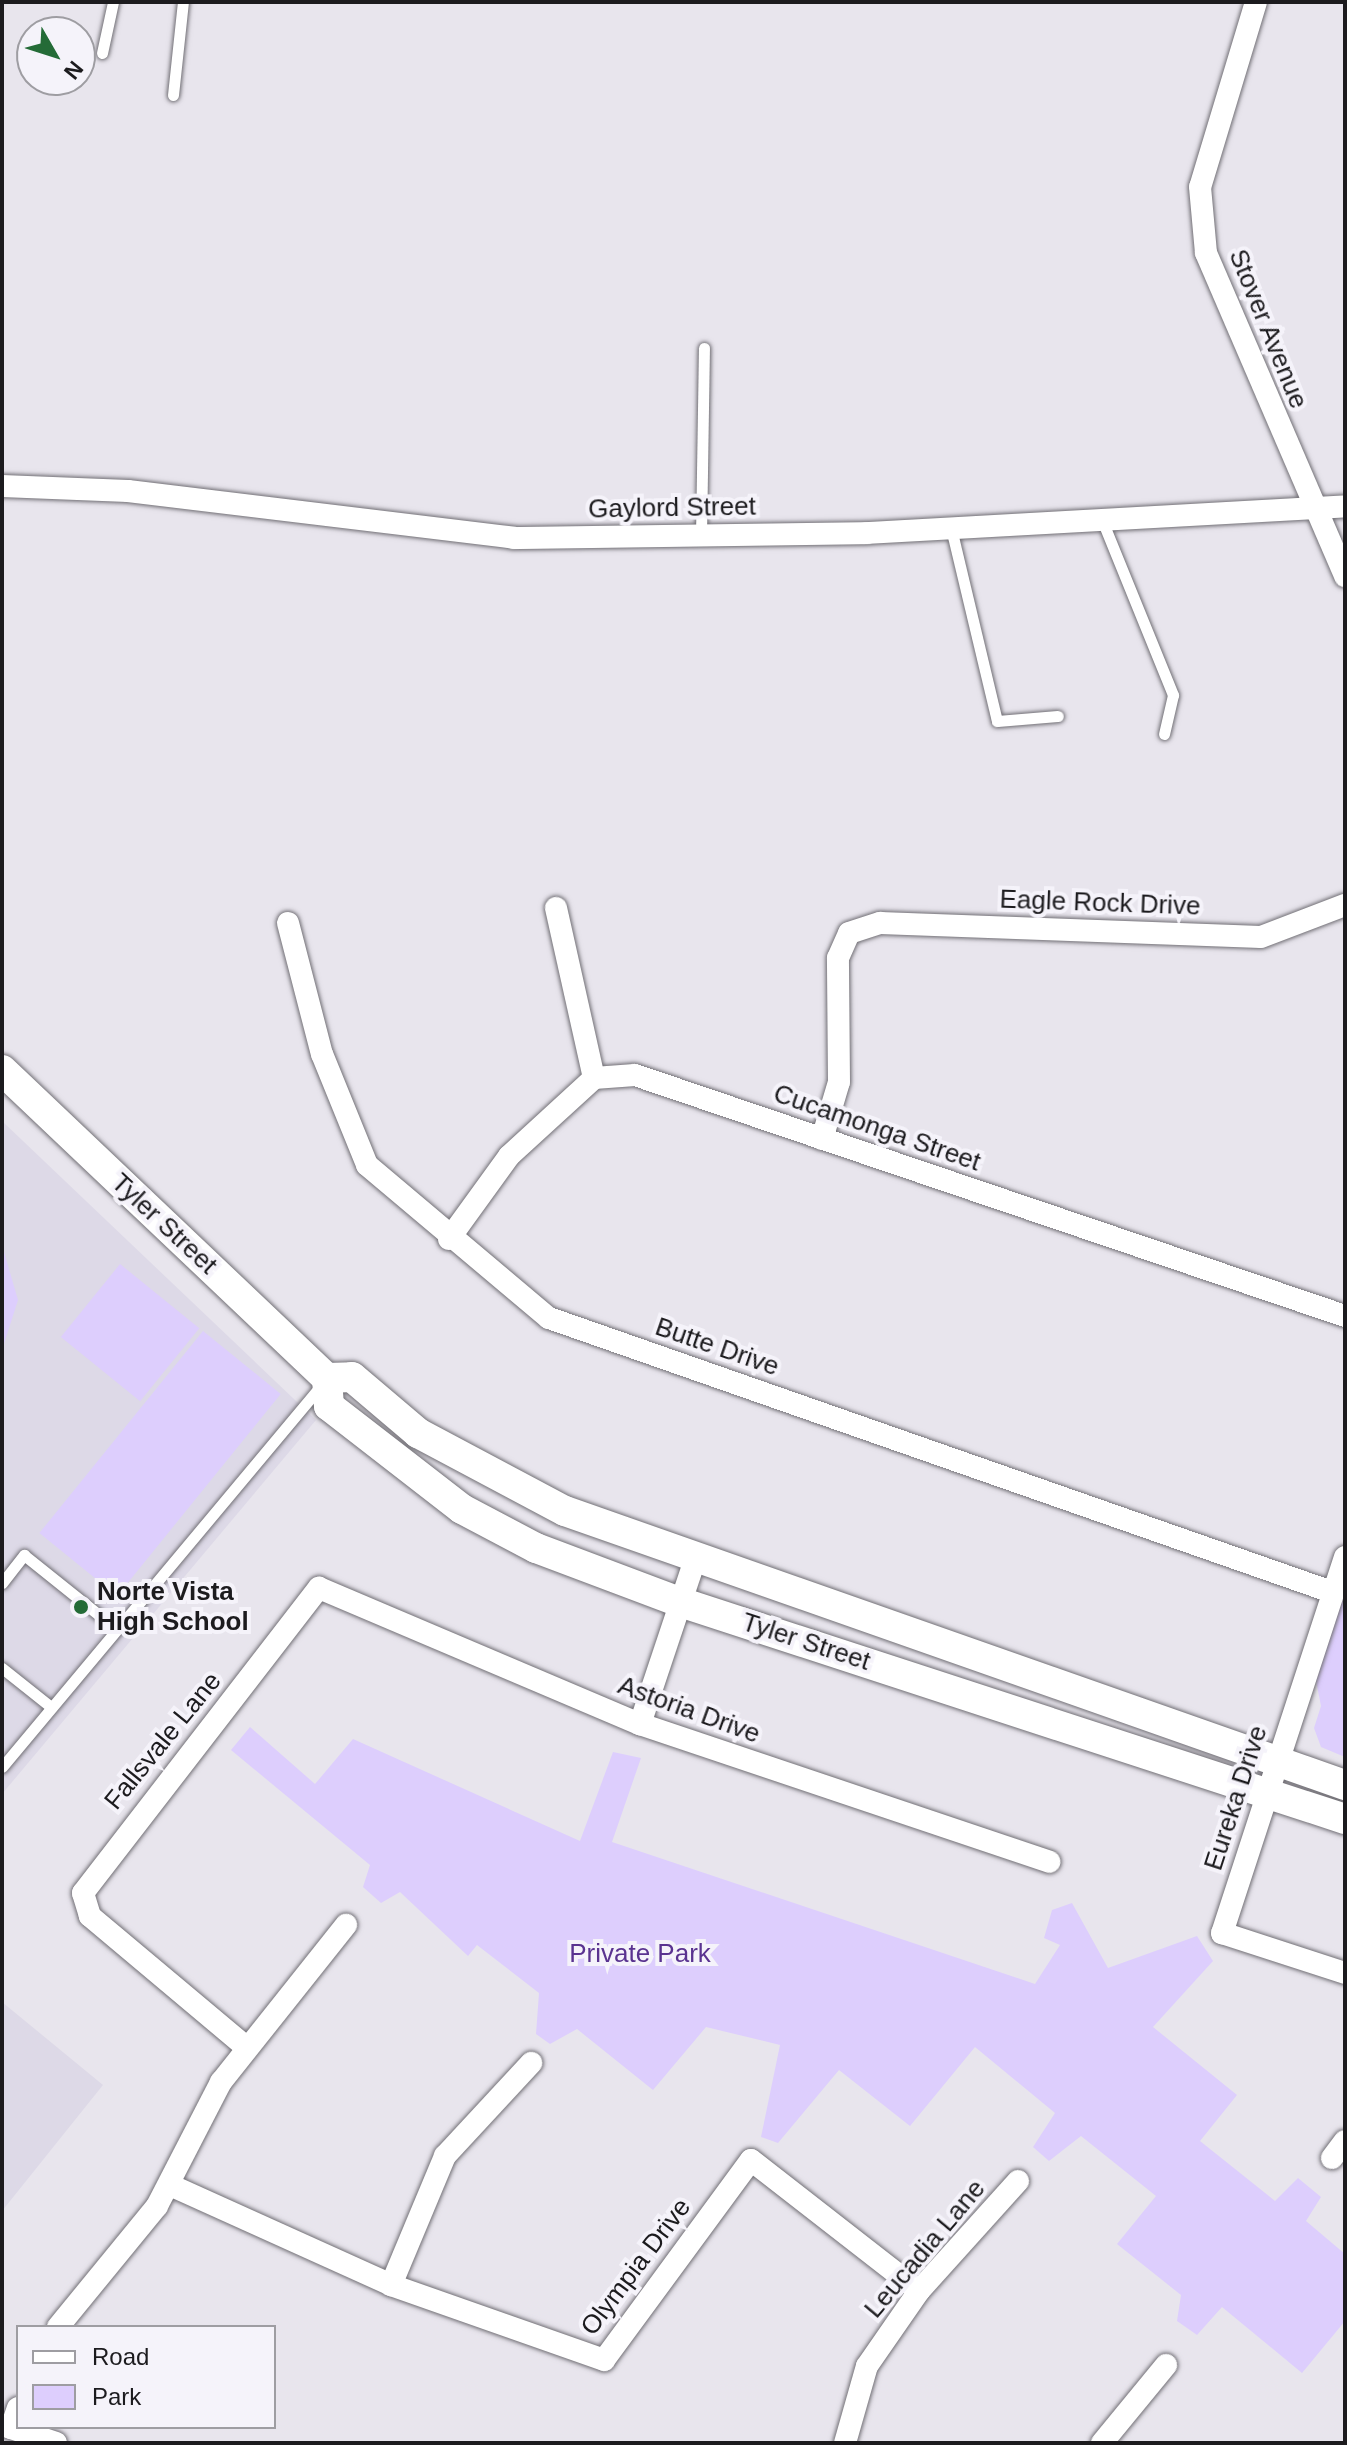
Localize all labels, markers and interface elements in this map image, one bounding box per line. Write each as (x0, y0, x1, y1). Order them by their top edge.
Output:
north arrow (16, 16, 96, 96)
text: N (59, 56, 88, 84)
street label: Stover Avenue (1222, 244, 1314, 414)
street label: Gaylord Street (588, 491, 756, 525)
street label: Eagle Rock Drive (999, 884, 1201, 922)
street label: Cucamonga Street (769, 1078, 985, 1178)
street label: Tyler Street (105, 1167, 223, 1281)
street label: Butte Drive (651, 1311, 783, 1383)
place label: Norte Vista High School (97, 1576, 249, 1638)
marker: Norte Vista High School (72, 1598, 90, 1616)
street label: Tyler Street (738, 1607, 874, 1677)
street label: Fallsvale Lane (98, 1666, 228, 1816)
street label: Astoria Drive (614, 1670, 764, 1750)
street label: Eureka Drive (1198, 1722, 1274, 1874)
park label: Private Park (569, 1938, 711, 1970)
street label: Leucadia Lane (858, 2174, 992, 2324)
street label: Olympia Drive (574, 2192, 698, 2342)
legend (16, 2325, 276, 2429)
text: Road (92, 2343, 149, 2370)
text: Park (92, 2383, 141, 2410)

